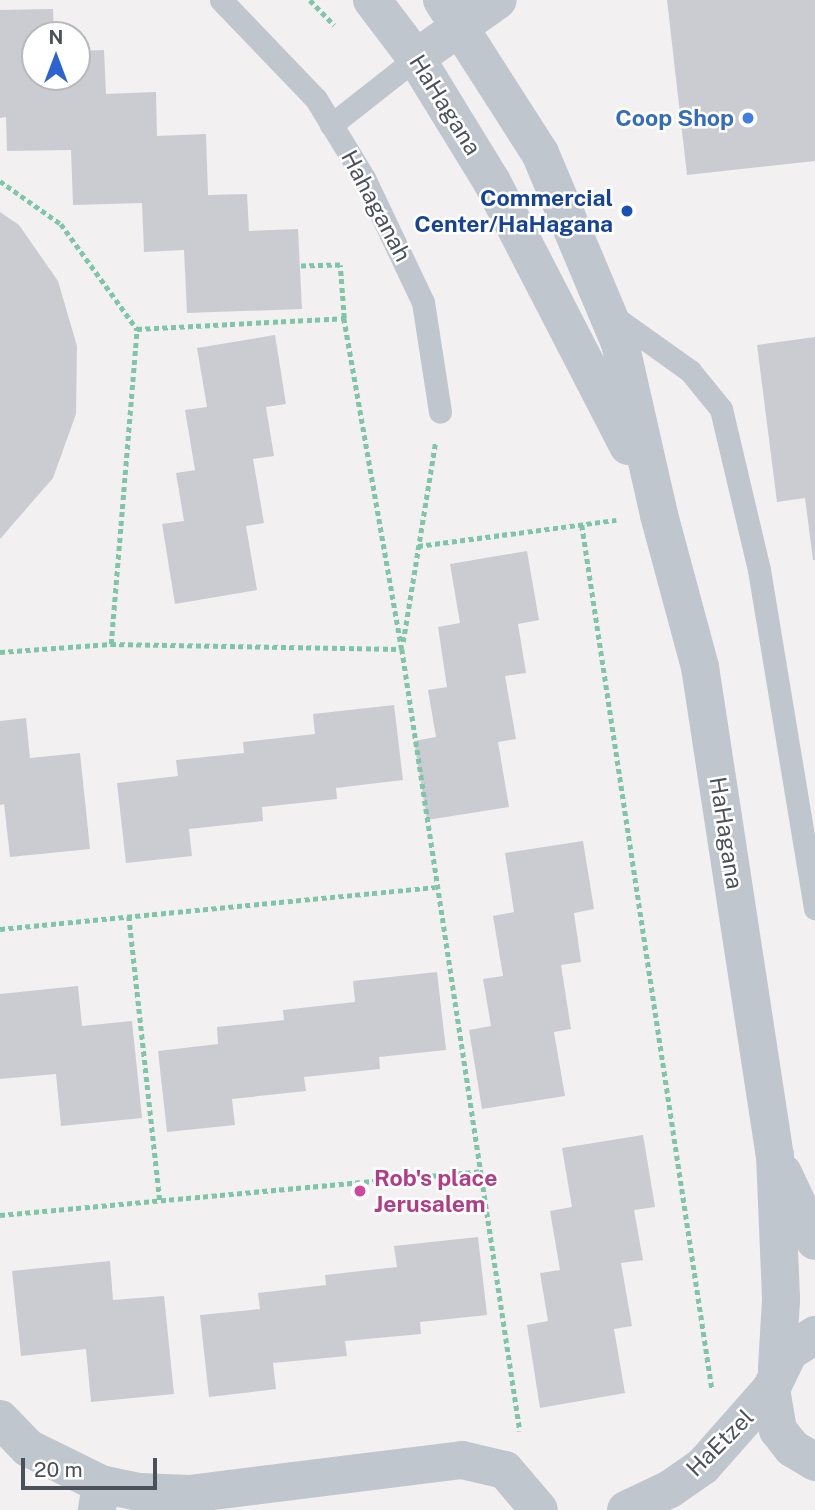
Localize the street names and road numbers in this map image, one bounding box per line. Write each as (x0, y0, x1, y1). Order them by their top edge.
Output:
street label: HaHagana (403, 50, 487, 160)
street label: Hahaganah (335, 146, 417, 266)
street label: HaHagana (704, 775, 748, 891)
street label: HaEtzel (681, 1404, 759, 1482)

